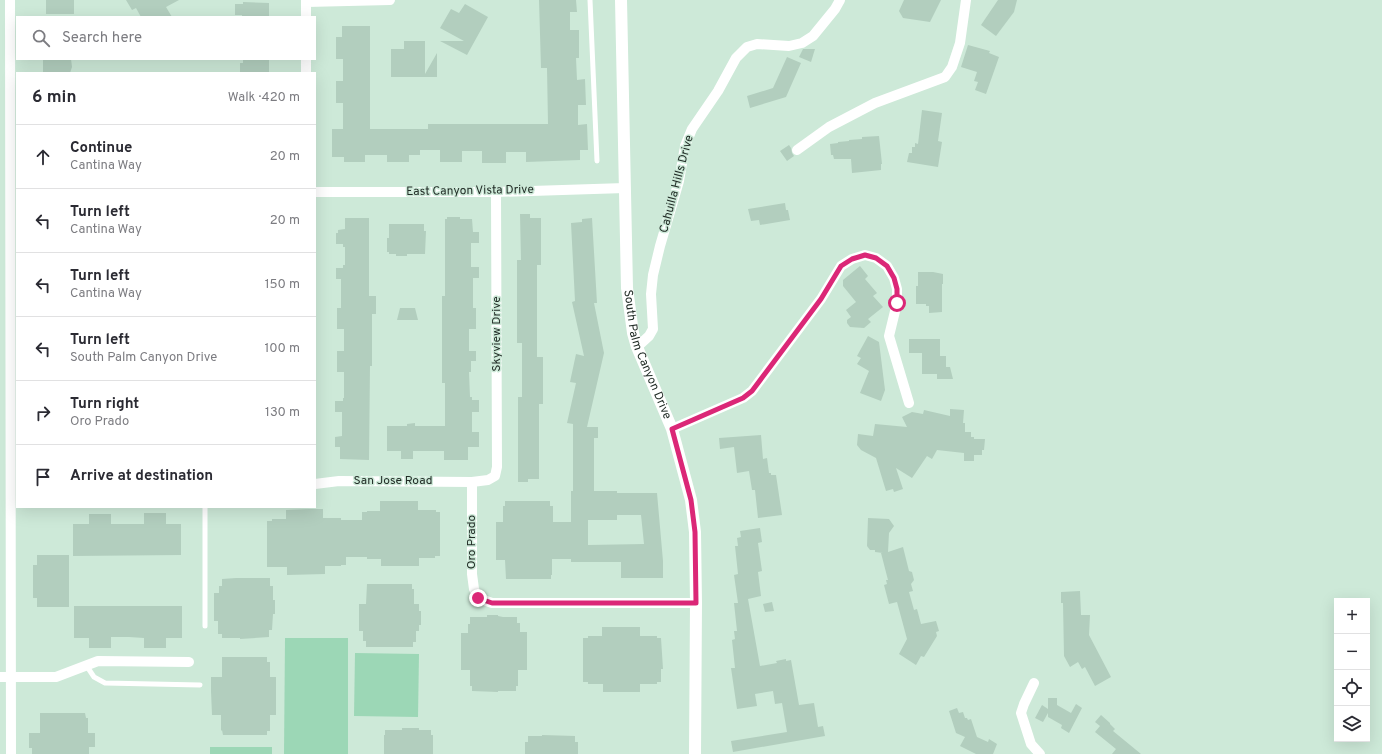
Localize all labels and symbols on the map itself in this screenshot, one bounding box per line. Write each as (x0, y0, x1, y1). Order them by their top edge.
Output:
street label: Cahuilla Hills Drive (656, 133, 698, 235)
street label: East Canyon Vista Drive (406, 182, 534, 200)
street label: South Palm Canyon Drive (619, 289, 675, 422)
route start (888, 294, 906, 312)
street label: Skyview Drive (489, 296, 505, 372)
street label: San Jose Road (354, 473, 432, 489)
street label: Oro Prado (464, 514, 480, 569)
route end (469, 589, 487, 607)

